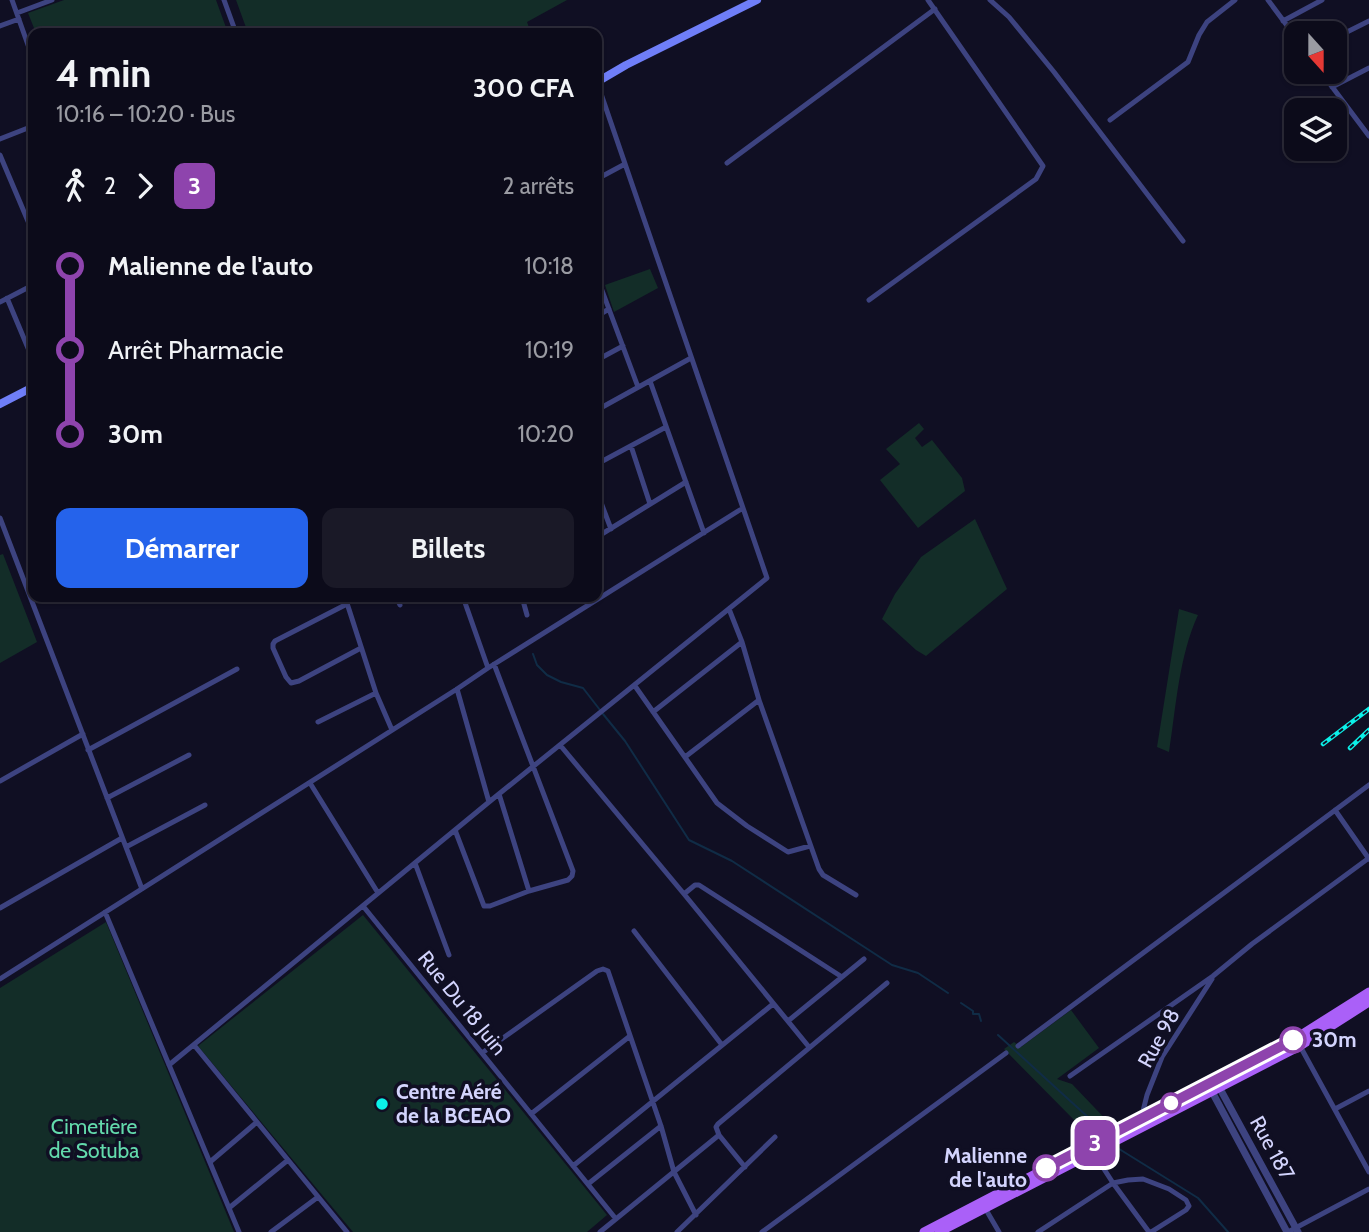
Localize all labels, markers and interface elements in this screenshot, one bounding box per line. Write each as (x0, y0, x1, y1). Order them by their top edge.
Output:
north arrow (1284, 21, 1348, 84)
map controls (1284, 21, 1347, 161)
text: 4 min (56, 50, 151, 97)
text: 300 CFA (473, 72, 574, 104)
button: layers (1284, 98, 1347, 161)
text: 10:16 – 10:20 · Bus (56, 100, 235, 128)
icon: walk (56, 167, 94, 205)
icon: forward (126, 167, 164, 205)
text: 3 (188, 171, 201, 200)
text: 2 (104, 172, 116, 200)
text: 2 arrêts (502, 172, 574, 200)
text: Malienne de l'auto (108, 250, 313, 282)
text: 10:18 (524, 252, 574, 280)
text: Arrêt Pharmacie (108, 334, 283, 366)
text: 10:19 (525, 336, 574, 364)
text: 30m (108, 418, 163, 450)
text: 10:20 (518, 420, 574, 448)
button: Démarrer (56, 508, 308, 588)
button: Billets (322, 508, 574, 588)
street label: Rue Du 18 Juin (413, 946, 512, 1060)
street label: Rue 98 (1132, 1004, 1185, 1072)
marker: 30m (1280, 1027, 1306, 1053)
place label: 30m (1312, 1027, 1356, 1052)
place label: Centre Aéré de la BCEAO (396, 1079, 511, 1128)
unlabelled marker (1161, 1093, 1181, 1113)
marker: Centre Aéré de la BCEAO (374, 1096, 390, 1112)
street label: Rue 187 (1245, 1112, 1300, 1184)
park label: Cimetière de Sotuba (49, 1114, 139, 1163)
line badge: 3 (1072, 1120, 1118, 1166)
text: 3 (1089, 1128, 1101, 1157)
place label: Malienne de l'auto (944, 1143, 1027, 1192)
marker: Malienne de l'auto (1033, 1155, 1059, 1181)

